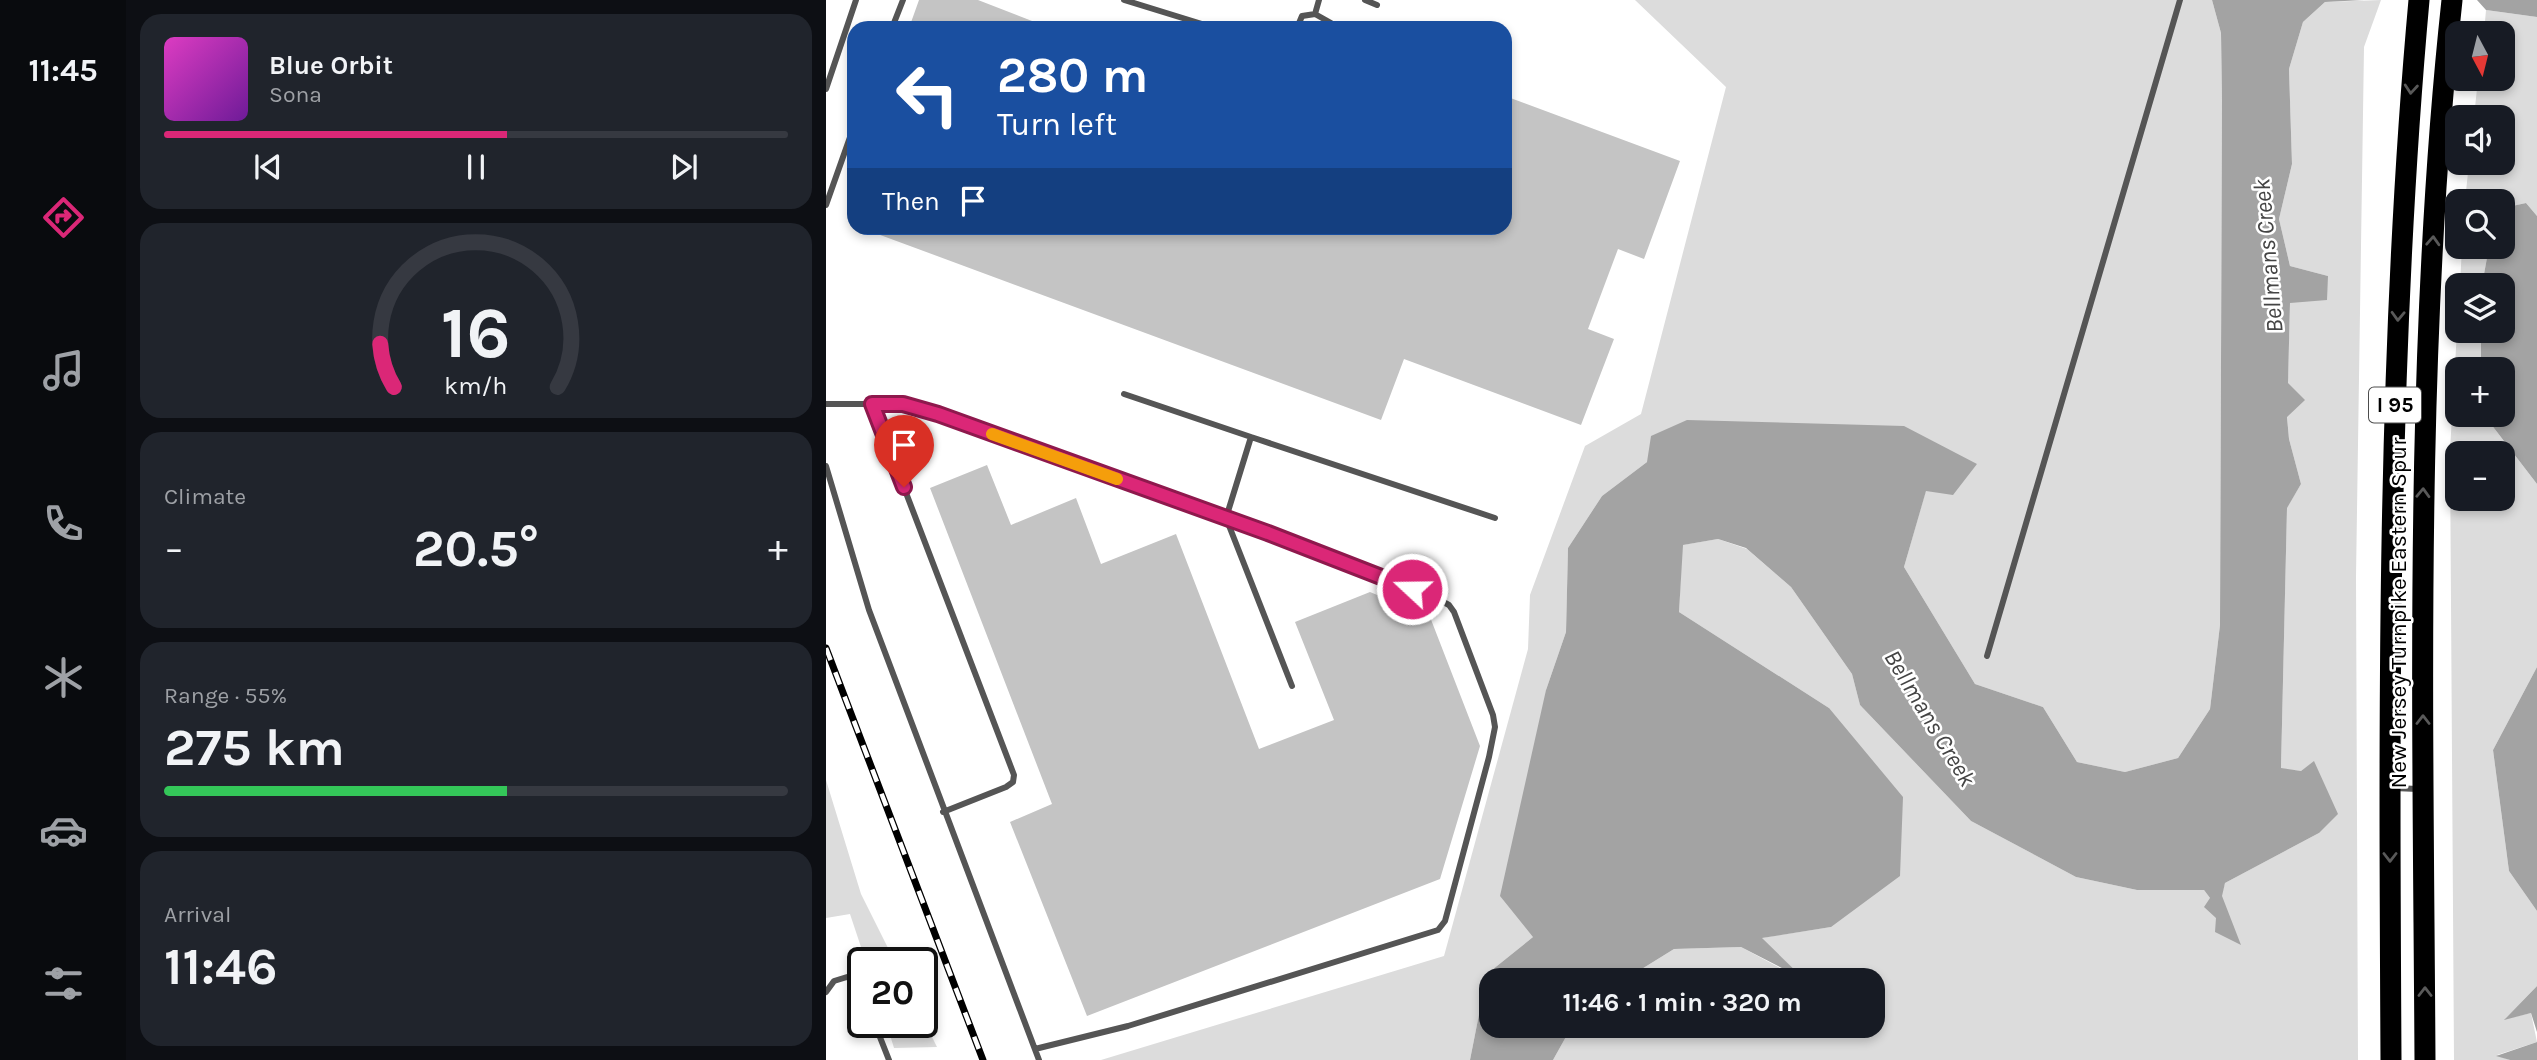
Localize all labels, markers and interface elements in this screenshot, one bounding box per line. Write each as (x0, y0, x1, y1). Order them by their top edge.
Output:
north arrow (2445, 21, 2515, 91)
map controls (2445, 21, 2515, 511)
text: 280 m (997, 47, 1148, 104)
icon: left (882, 49, 973, 140)
text: Blue Orbit (269, 50, 393, 81)
text: 11:45 (28, 52, 98, 89)
text: Sona (269, 81, 322, 108)
one-way arrow (2404, 84, 2419, 95)
button: sound (2445, 105, 2515, 175)
text: Turn left (997, 106, 1117, 143)
icon: previous (249, 148, 287, 186)
icon: pause (457, 148, 495, 186)
icon: next (665, 148, 703, 186)
water label: Bellmans Creek (2247, 177, 2289, 334)
icon: arrive (954, 182, 992, 220)
text: Then (882, 186, 940, 217)
button: search (2445, 189, 2515, 259)
icon: directions (39, 193, 88, 242)
one-way arrow (2425, 235, 2440, 246)
button: layers (2445, 273, 2515, 343)
text: 16 (441, 290, 511, 375)
one-way arrow (2391, 311, 2406, 322)
icon: music (39, 346, 88, 395)
button: + (2445, 357, 2515, 427)
text: km/h (444, 371, 508, 400)
road number: I 95 (2369, 388, 2421, 422)
pin (874, 415, 934, 487)
icon: arrive (885, 426, 923, 464)
street label: New Jersey Turnpike Eastern Spur (2385, 437, 2412, 789)
button: − (2445, 441, 2515, 511)
text: Climate (164, 483, 246, 510)
one-way arrow (2415, 487, 2431, 498)
icon: phone (39, 499, 88, 548)
text: 20.5° (413, 518, 539, 579)
text: − (164, 526, 184, 571)
text: + (768, 526, 788, 571)
position arrow (1375, 552, 1449, 626)
water label: Bellmans Creek (1878, 645, 1982, 792)
icon: climate (39, 653, 88, 702)
text: Range · 55% (164, 682, 287, 709)
one-way arrow (2416, 715, 2431, 726)
text: 275 km (164, 717, 345, 778)
icon: car (39, 806, 88, 855)
one-way arrow (2382, 852, 2398, 862)
text: Arrival (164, 901, 231, 928)
text: 11:46 (164, 936, 278, 997)
speed limit sign: 20 (847, 947, 938, 1038)
icon: filters (39, 959, 88, 1008)
one-way arrow (2417, 986, 2433, 997)
text: 11:46 · 1 min · 320 m (1562, 987, 1802, 1018)

